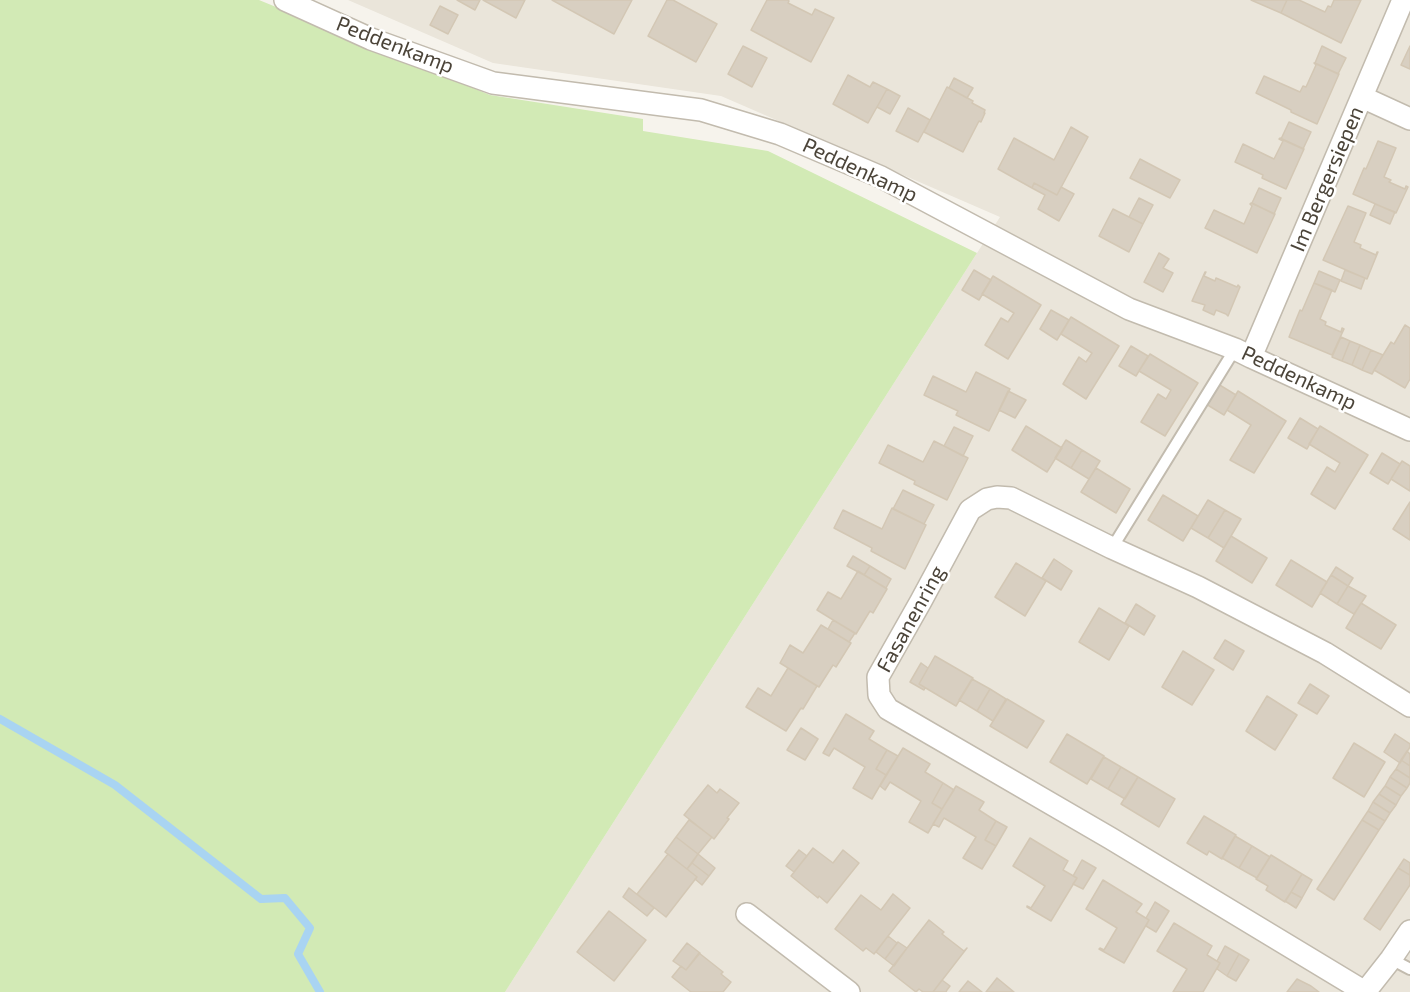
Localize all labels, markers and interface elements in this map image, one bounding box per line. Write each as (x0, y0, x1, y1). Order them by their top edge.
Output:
street label: Peddenkamp (333, 11, 457, 79)
street label: Im Bergersiepen (1285, 103, 1369, 255)
street label: Peddenkamp (799, 132, 921, 208)
street label: Peddenkamp (1238, 340, 1360, 416)
street label: Fasanenring (871, 561, 951, 677)

